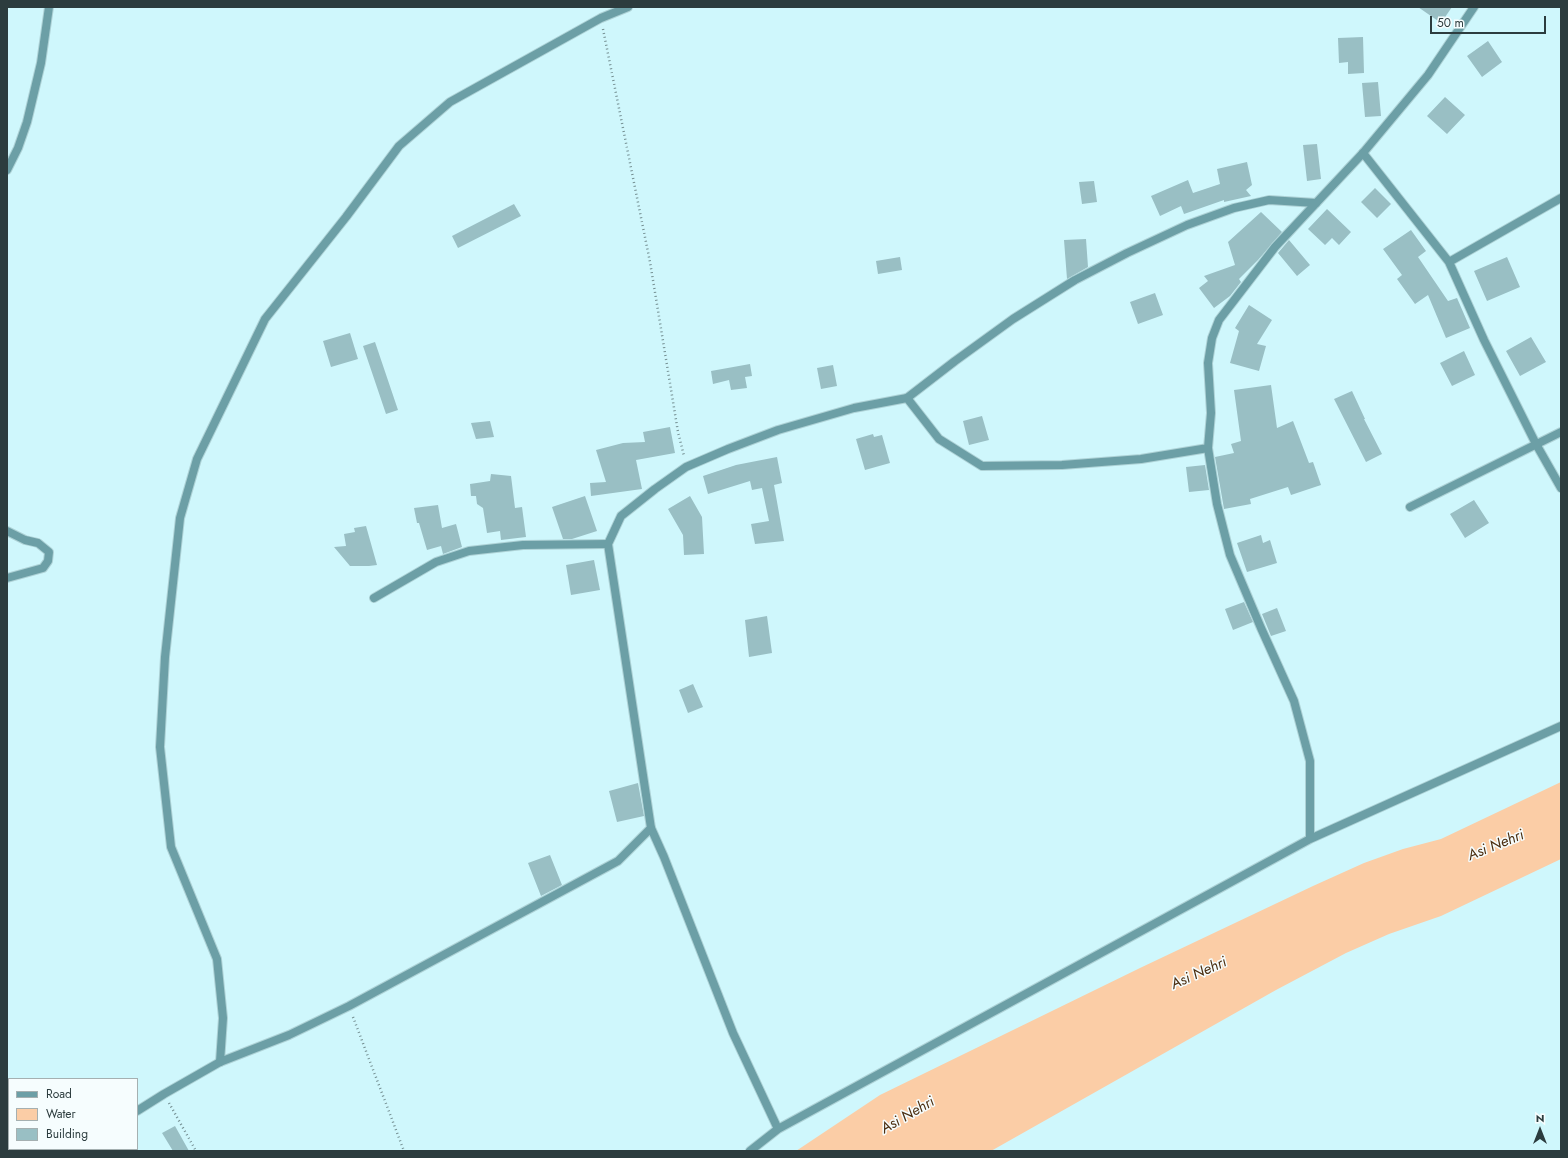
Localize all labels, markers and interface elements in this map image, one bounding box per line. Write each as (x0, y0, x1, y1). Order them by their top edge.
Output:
scale bar (1432, 8, 1548, 34)
text: 50 m (1437, 14, 1464, 32)
water label: Asi Nehri (1465, 827, 1527, 865)
water label: Asi Nehri (1168, 954, 1230, 994)
legend (8, 1078, 138, 1150)
text: Road (46, 1085, 72, 1103)
water label: Asi Nehri (878, 1093, 938, 1139)
text: Water (46, 1105, 76, 1123)
north arrow (1520, 1110, 1560, 1150)
text: N (1536, 1110, 1544, 1126)
text: Building (46, 1125, 88, 1143)

